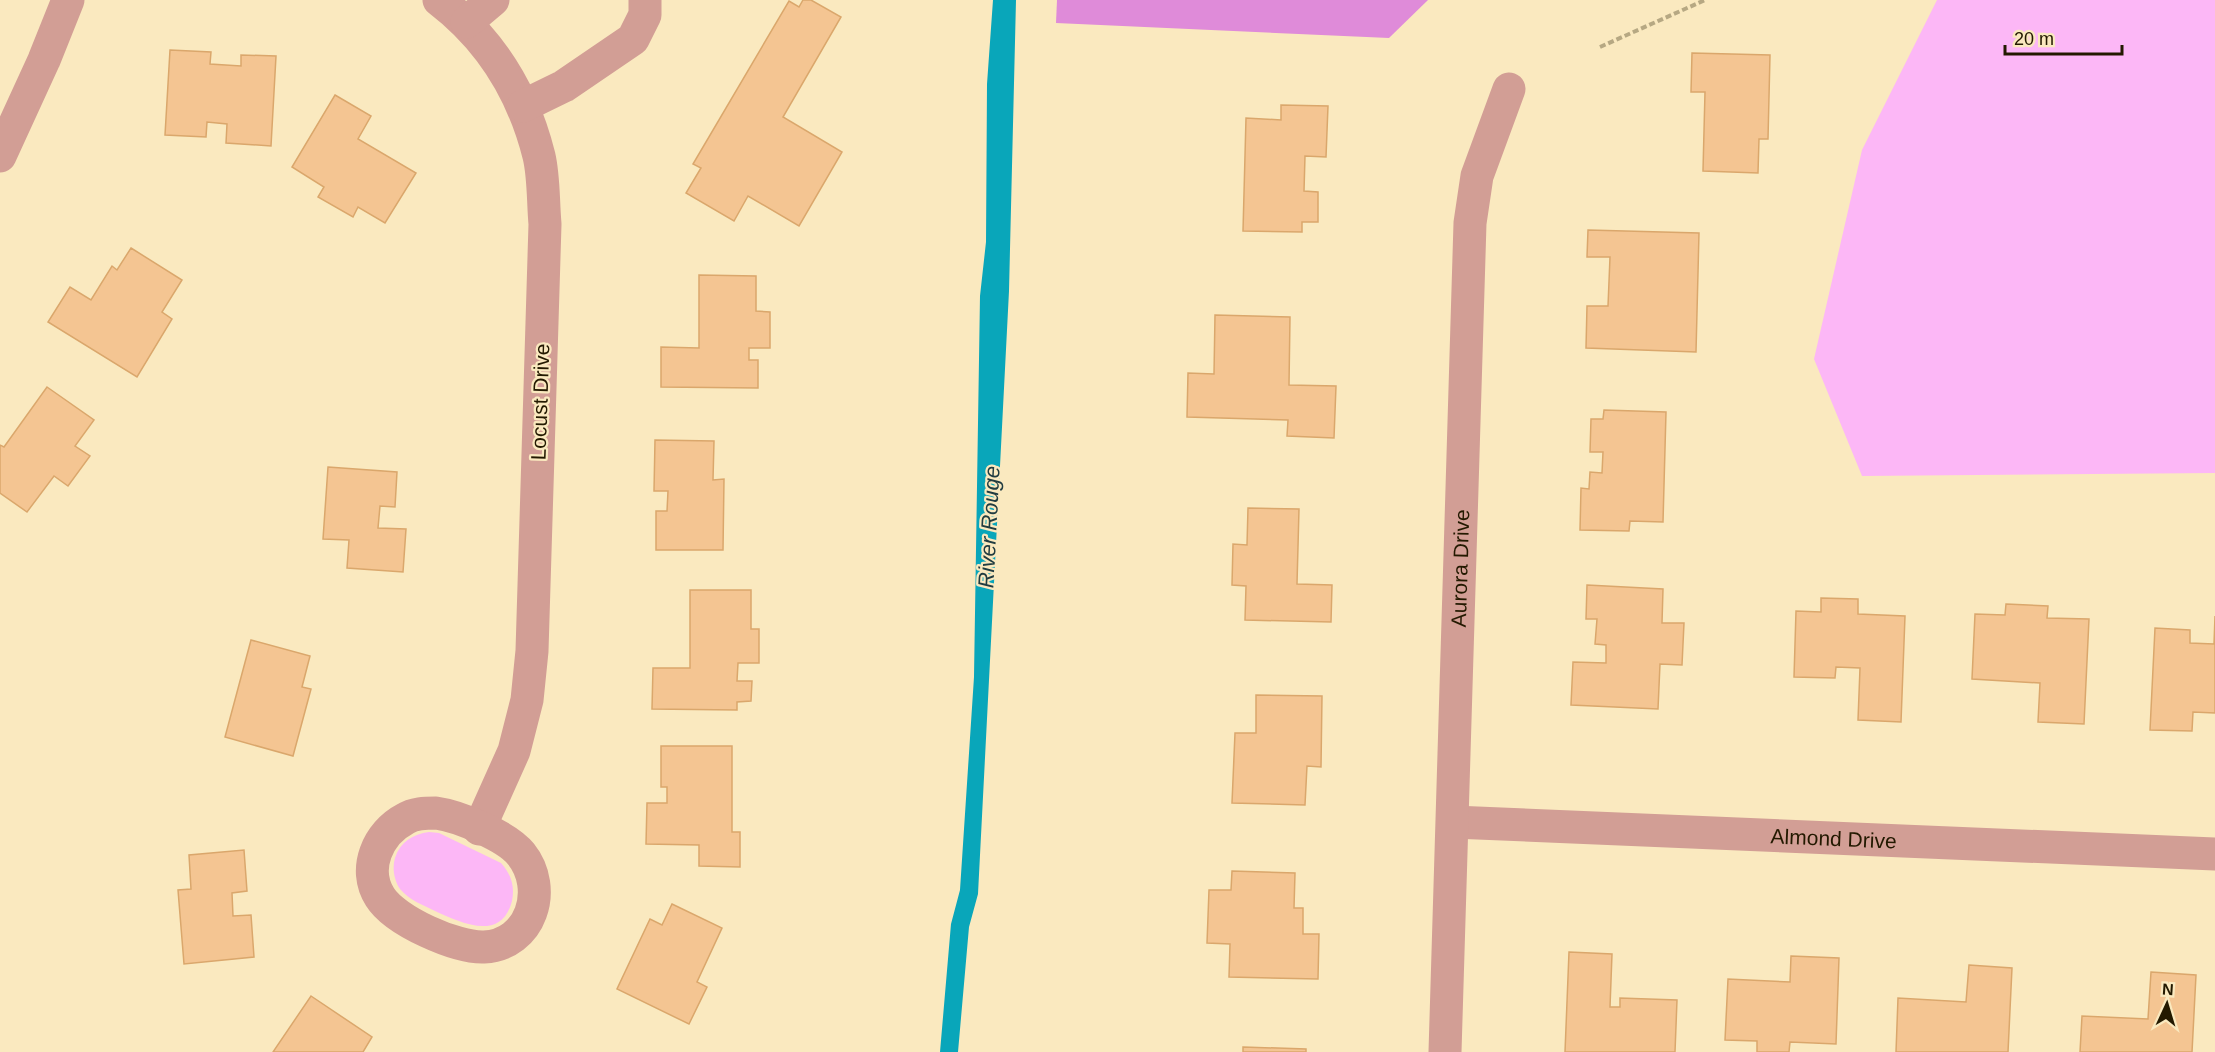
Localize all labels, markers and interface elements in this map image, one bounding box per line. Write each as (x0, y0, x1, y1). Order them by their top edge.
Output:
scale bar (2005, 18, 2122, 56)
text: 20 m (2014, 29, 2054, 49)
street label: Locust Drive (526, 343, 554, 461)
water label: River Rouge (973, 465, 1005, 589)
street label: Aurora Drive (1446, 509, 1473, 628)
street label: Almond Drive (1770, 824, 1897, 852)
north arrow (2137, 974, 2197, 1034)
text: N (2162, 981, 2174, 998)

